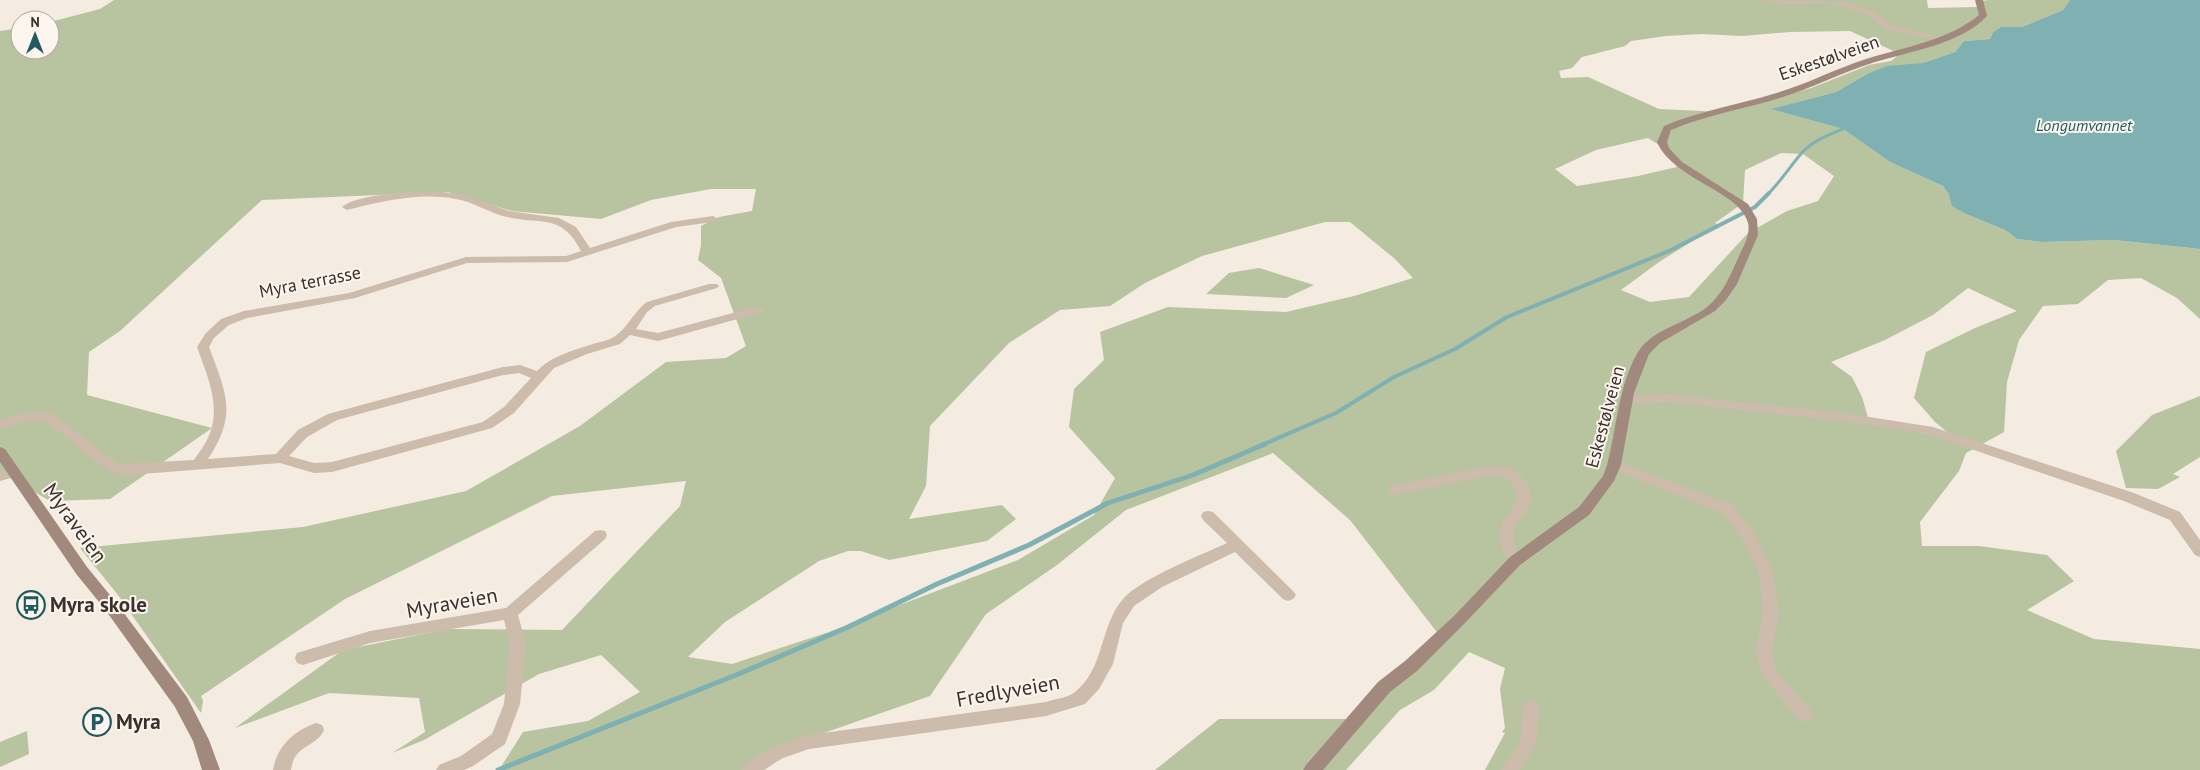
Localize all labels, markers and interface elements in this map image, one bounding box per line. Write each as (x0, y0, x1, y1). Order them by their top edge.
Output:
north arrow (10, 10, 60, 60)
text: N (30, 13, 40, 31)
street label: Eskestølveien (1776, 30, 1882, 85)
water label: Longumvannet (2036, 115, 2133, 135)
street label: Myra terrasse (257, 260, 363, 303)
street label: Eskestølveien (1580, 363, 1629, 470)
street label: Myraveien (37, 477, 113, 568)
street label: Myraveien (404, 581, 500, 624)
bus stop icon: Myra skole (16, 590, 46, 620)
place label: Myra skole (50, 591, 147, 618)
street label: Fredlyveien (954, 668, 1062, 713)
parking icon: Myra (82, 707, 112, 737)
place label: Myra (116, 708, 161, 735)

